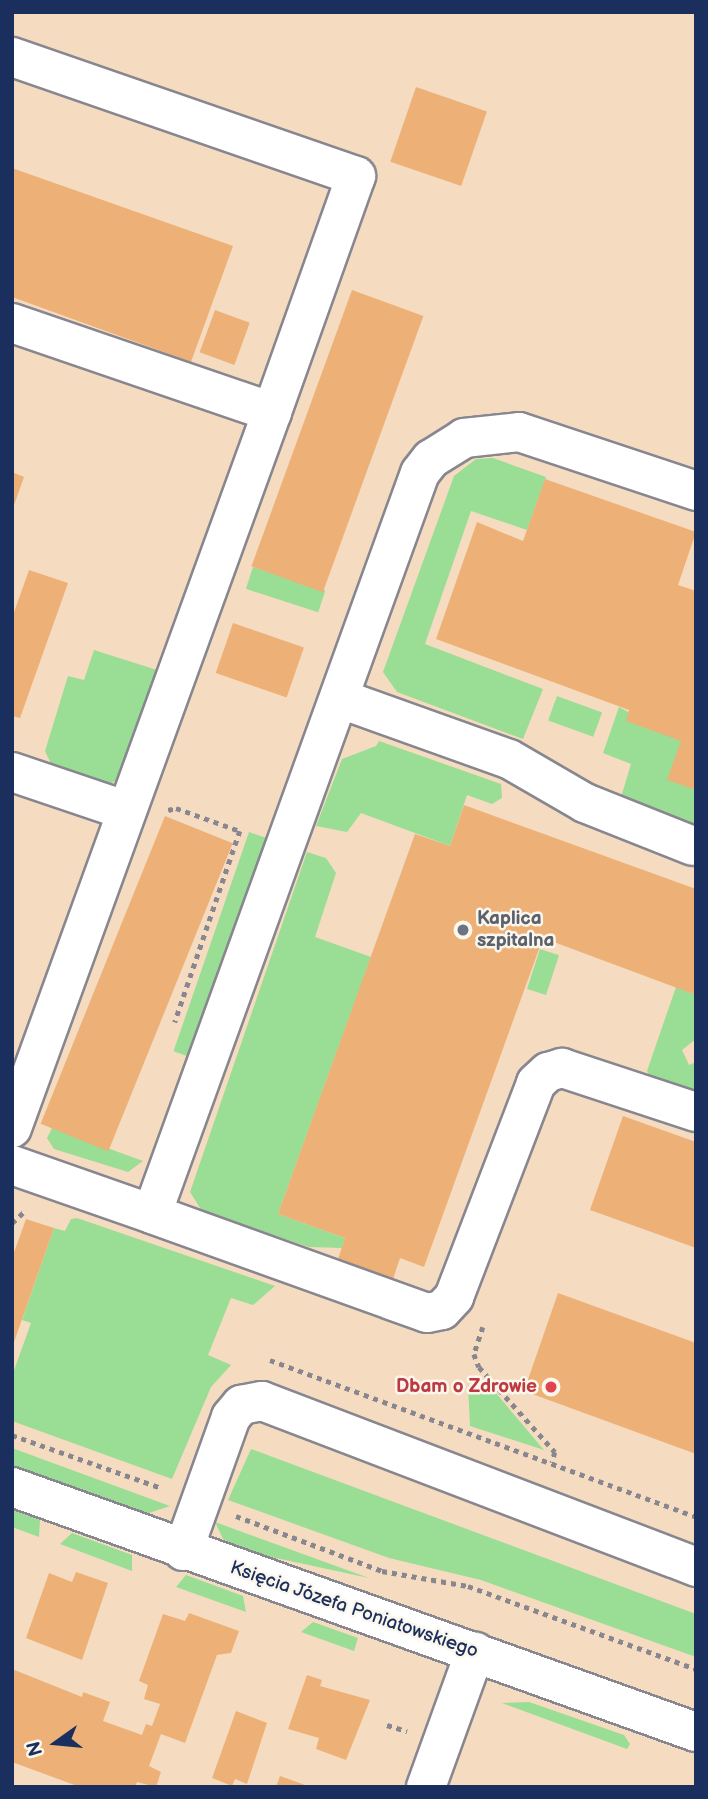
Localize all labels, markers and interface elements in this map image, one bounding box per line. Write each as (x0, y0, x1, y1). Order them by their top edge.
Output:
place label: Kaplica szpitalna (477, 908, 554, 952)
marker: Kaplica szpitalna (455, 922, 471, 938)
place label: Dbam o Zdrowie (396, 1376, 537, 1398)
marker: Dbam o Zdrowie (543, 1379, 559, 1395)
street label: Księcia Józefa Poniatowskiego (226, 1557, 482, 1663)
north arrow (21, 1708, 91, 1778)
text: N (22, 1739, 48, 1758)

